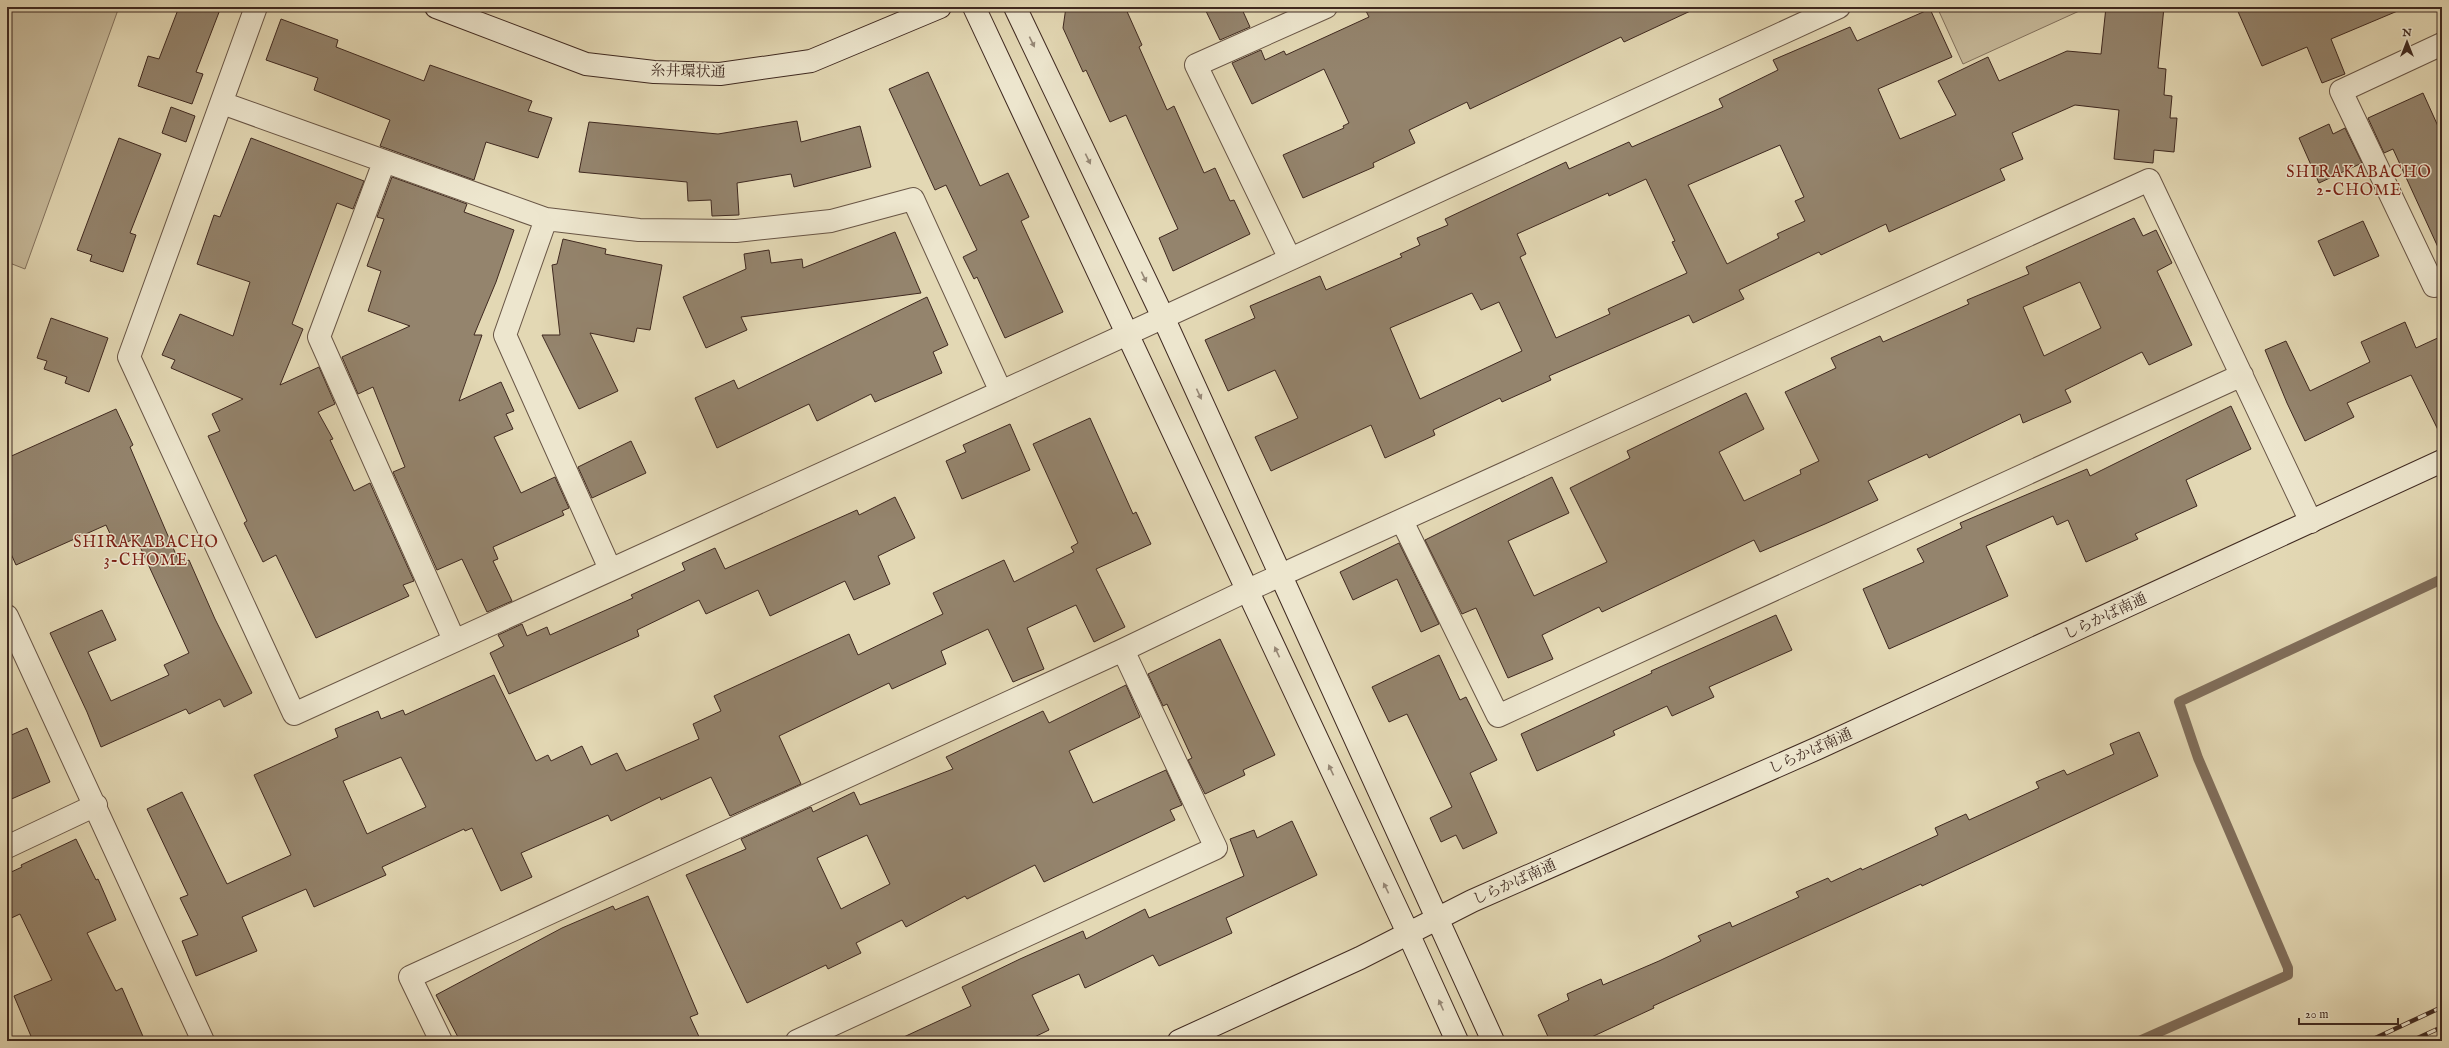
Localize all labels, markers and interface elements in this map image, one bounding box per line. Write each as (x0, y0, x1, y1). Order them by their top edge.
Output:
north arrow (2387, 22, 2427, 62)
text: N (2401, 26, 2412, 40)
one-way arrow (1029, 36, 1035, 48)
street label: 糸井環状通 (650, 61, 726, 82)
one-way arrow (1085, 154, 1091, 165)
district label: SHIRAKABACHO 2-CHOME (2286, 163, 2432, 201)
one-way arrow (1141, 271, 1147, 282)
one-way arrow (1196, 389, 1202, 400)
district label: SHIRAKABACHO 3-CHOME (73, 533, 219, 571)
street label: しらかば南通 (2060, 589, 2150, 644)
one-way arrow (1274, 646, 1280, 658)
street label: しらかば南通 (1765, 724, 1855, 778)
one-way arrow (1328, 763, 1334, 775)
street label: しらかば南通 (1469, 855, 1559, 909)
one-way arrow (1383, 882, 1390, 893)
one-way arrow (1438, 1000, 1444, 1011)
scale bar (2299, 1000, 2398, 1026)
text: 20 m (2305, 1007, 2328, 1022)

